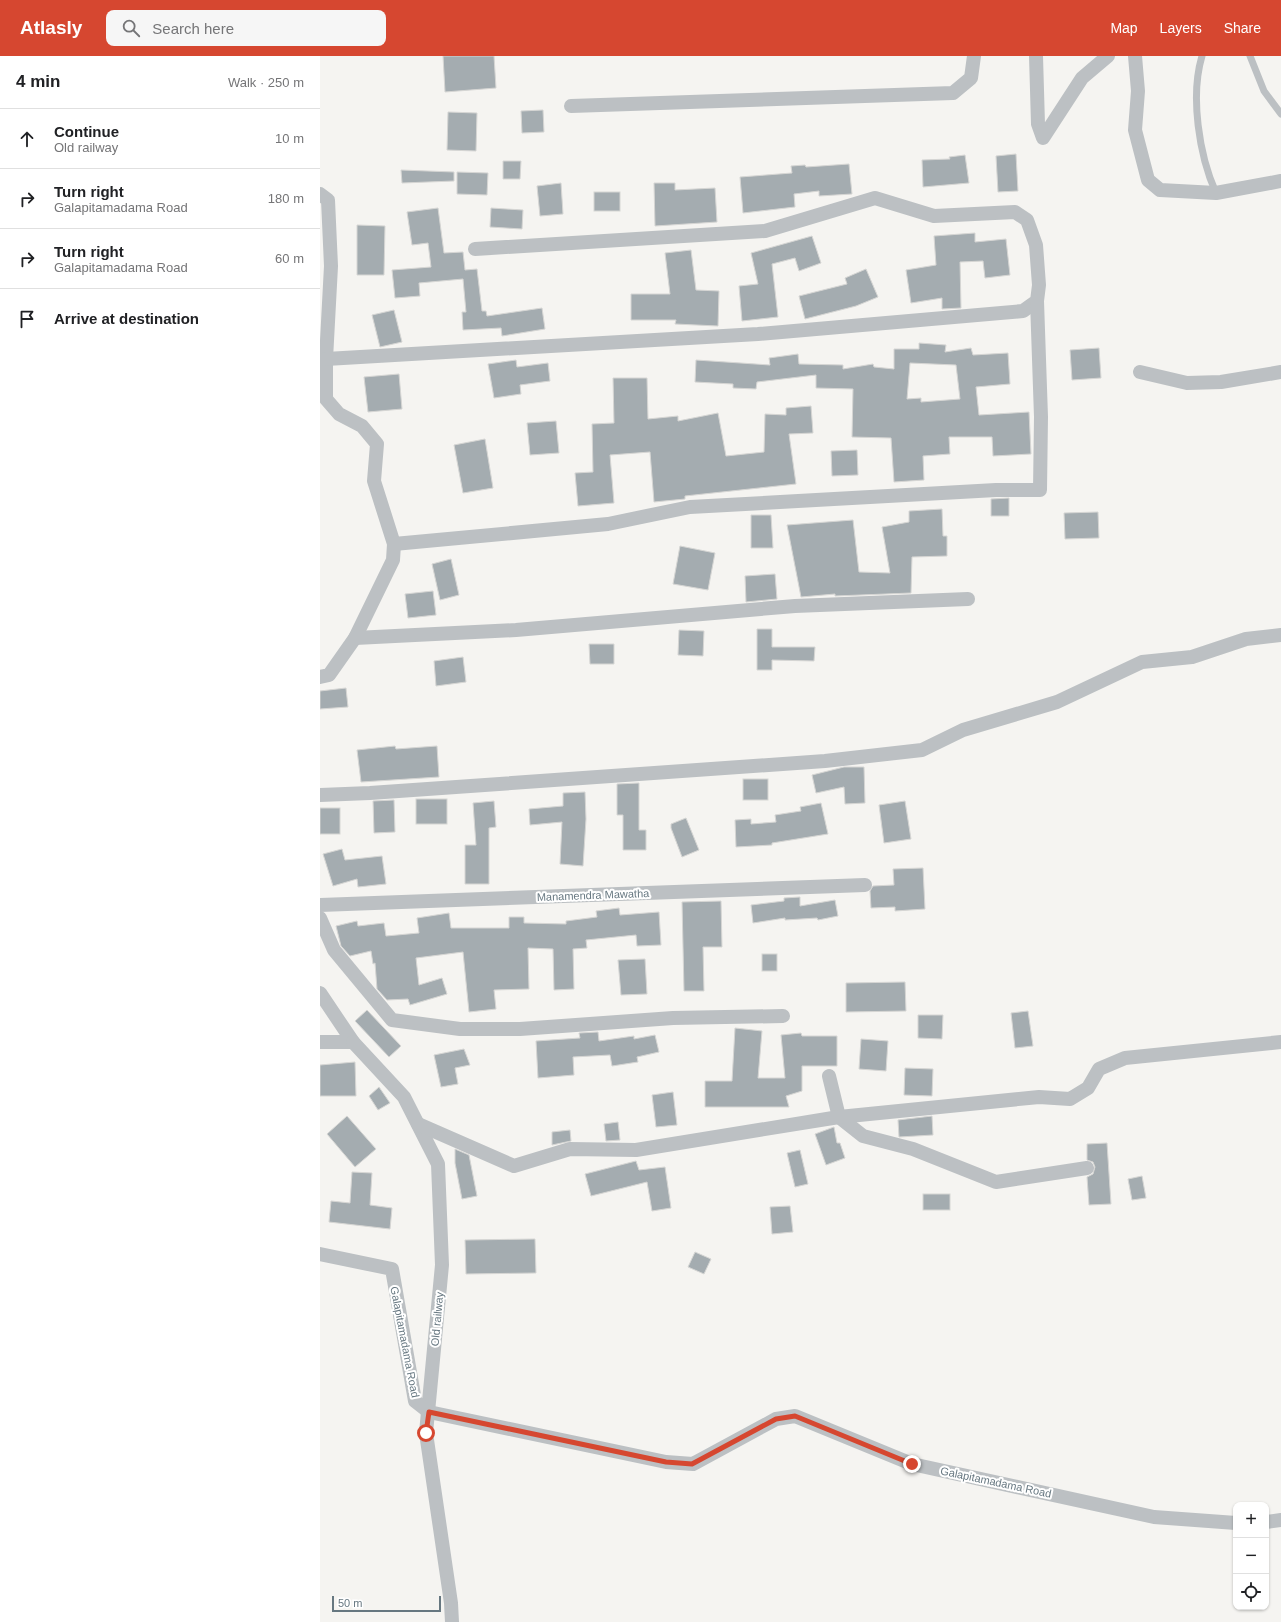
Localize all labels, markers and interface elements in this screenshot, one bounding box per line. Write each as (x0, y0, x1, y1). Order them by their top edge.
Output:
search box (106, 10, 386, 46)
text: Atlasly (20, 17, 82, 38)
icon: search (120, 17, 142, 39)
text: Search here (152, 20, 234, 37)
text: Map (1110, 20, 1138, 36)
text: Layers (1160, 20, 1202, 36)
text: Share (1224, 20, 1261, 36)
text: 4 min (16, 72, 60, 91)
text: Walk · 250 m (228, 75, 304, 90)
text: Continue (54, 123, 119, 140)
icon: ahead (16, 128, 38, 150)
text: 10 m (275, 131, 304, 146)
text: Old railway (54, 140, 118, 155)
text: Turn right (54, 183, 124, 200)
icon: right (16, 188, 38, 210)
text: 180 m (268, 191, 304, 206)
text: Galapitamadama Road (54, 200, 188, 215)
text: Turn right (54, 243, 124, 260)
icon: right (16, 248, 38, 270)
text: 60 m (275, 251, 304, 266)
text: Galapitamadama Road (54, 260, 188, 275)
icon: arrive (16, 308, 38, 330)
text: Arrive at destination (54, 310, 199, 327)
street label: Manamendra Mawatha (537, 887, 650, 903)
street label: Galapitamadama Road (388, 1285, 422, 1399)
street label: Old railway (429, 1291, 445, 1347)
route start (417, 1424, 435, 1442)
route end (903, 1455, 921, 1473)
street label: Galapitamadama Road (939, 1464, 1053, 1500)
map controls (1233, 1502, 1269, 1610)
button: + (1233, 1502, 1269, 1538)
button: − (1233, 1538, 1269, 1574)
button: locate (1233, 1574, 1269, 1610)
scale bar (332, 1594, 441, 1613)
text: 50 m (338, 1597, 362, 1609)

